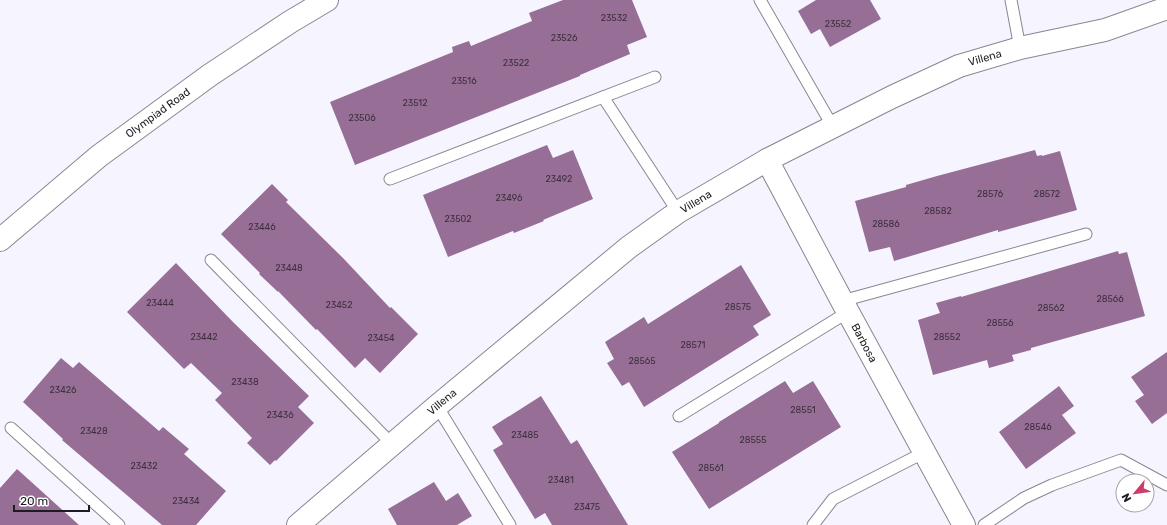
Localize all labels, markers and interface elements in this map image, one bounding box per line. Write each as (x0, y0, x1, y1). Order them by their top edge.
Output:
house number: 23532 (601, 13, 627, 23)
house number: 23552 (825, 19, 851, 29)
house number: 23526 (551, 33, 578, 43)
street label: Villena (967, 47, 1003, 69)
house number: 23522 (503, 58, 529, 68)
house number: 23516 (451, 76, 477, 86)
street label: Olympiad Road (123, 85, 193, 141)
house number: 23512 (402, 98, 428, 108)
house number: 23506 (348, 113, 376, 123)
house number: 23492 (546, 174, 572, 184)
street label: Villena (678, 188, 714, 216)
house number: 28576 (977, 189, 1004, 199)
house number: 28572 (1034, 189, 1060, 199)
house number: 23496 (496, 193, 523, 203)
house number: 28582 (924, 206, 952, 216)
house number: 23502 (444, 214, 472, 224)
house number: 28586 (872, 219, 900, 229)
house number: 23446 (248, 222, 276, 232)
house number: 23448 (275, 263, 303, 273)
house number: 28566 (1096, 294, 1124, 304)
house number: 23444 (146, 298, 174, 308)
house number: 23452 (326, 300, 352, 310)
house number: 28575 (725, 302, 751, 312)
house number: 28562 (1037, 303, 1065, 313)
house number: 28556 (986, 318, 1014, 328)
street label: Barbosa (848, 321, 880, 365)
house number: 23442 (190, 332, 218, 342)
house number: 28552 (934, 332, 960, 342)
house number: 23454 (367, 333, 395, 343)
house number: 28571 (681, 340, 706, 350)
house number: 28565 (628, 356, 656, 366)
house number: 23438 (231, 377, 259, 387)
house number: 23426 (50, 385, 77, 395)
street label: Villena (425, 386, 459, 418)
house number: 28551 (790, 405, 816, 415)
house number: 23436 (266, 410, 294, 420)
house number: 28546 (1024, 422, 1052, 432)
house number: 23428 (80, 426, 108, 436)
house number: 23485 (511, 430, 539, 440)
house number: 28555 (739, 435, 767, 445)
house number: 23432 (131, 461, 157, 471)
house number: 28561 (698, 463, 724, 473)
north arrow (1115, 473, 1155, 513)
house number: 23481 (548, 475, 574, 485)
scale bar (14, 487, 89, 513)
text: N (1119, 491, 1134, 504)
text: 20 m (20, 494, 48, 508)
house number: 23434 (172, 496, 200, 506)
house number: 23475 (574, 502, 600, 512)

